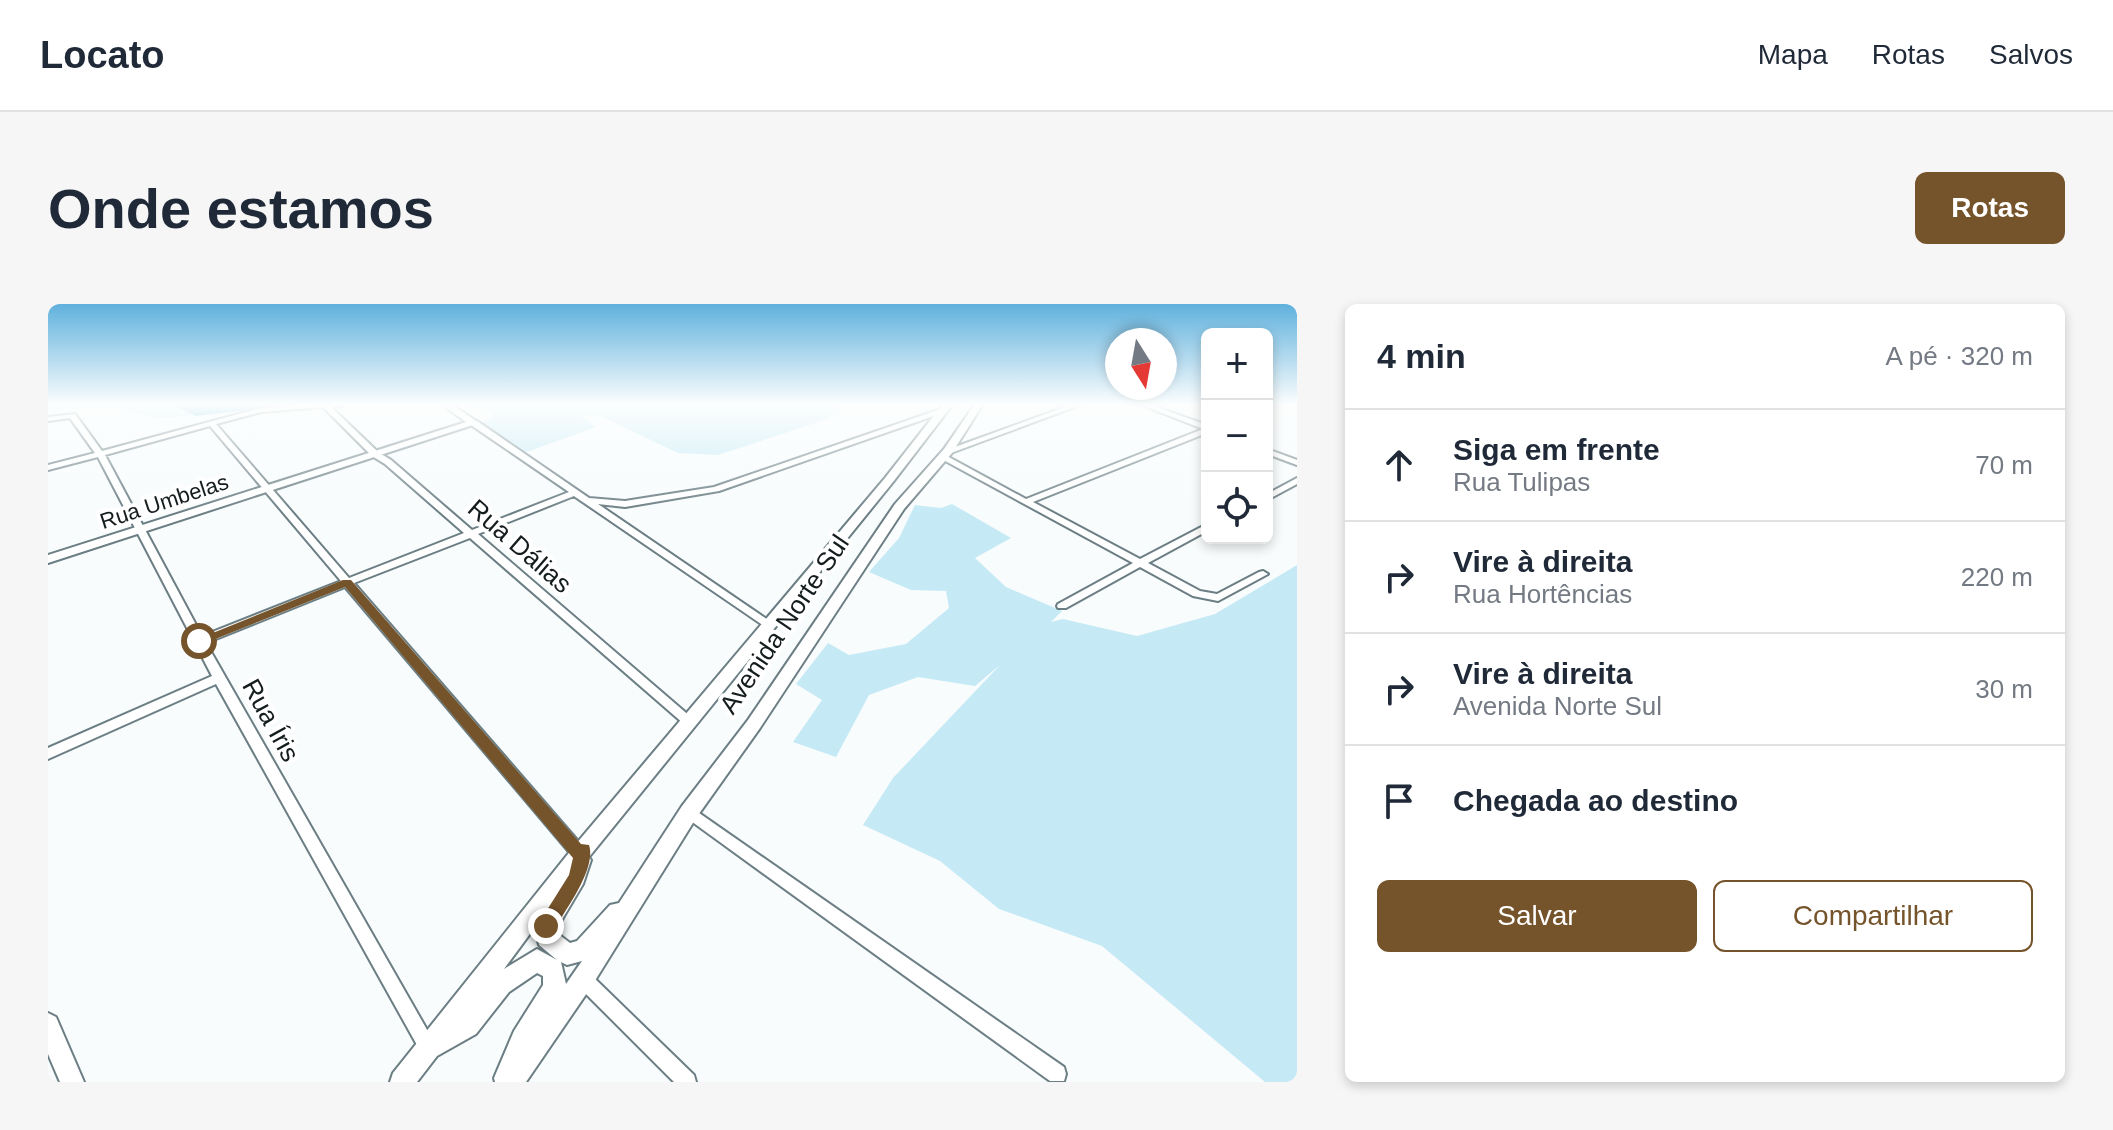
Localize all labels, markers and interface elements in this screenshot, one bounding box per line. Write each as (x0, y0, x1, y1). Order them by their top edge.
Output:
text: Locato (40, 34, 165, 76)
text: Mapa (1758, 39, 1828, 70)
text: Rotas (1872, 39, 1945, 70)
text: Salvos (1989, 39, 2073, 70)
button: Rotas (1915, 172, 2065, 244)
text: Onde estamos (48, 177, 434, 240)
north arrow (1105, 328, 1177, 400)
map controls (1201, 328, 1273, 544)
button: + (1201, 328, 1273, 400)
text: 4 min (1377, 337, 1466, 375)
text: A pé · 320 m (1886, 341, 2033, 371)
button: − (1201, 400, 1273, 472)
text: Siga em frente (1453, 433, 1660, 466)
icon: ahead (1377, 443, 1421, 487)
text: 70 m (1975, 450, 2033, 480)
text: Rua Tulipas (1453, 467, 1590, 497)
street label: Rua Umbelas (97, 469, 231, 534)
button: locate (1201, 472, 1273, 544)
street label: Rua Dálias (462, 493, 578, 599)
street label: Avenida Norte Sul (713, 529, 855, 719)
text: Vire à direita (1453, 545, 1633, 578)
icon: right (1377, 555, 1421, 599)
text: 220 m (1961, 562, 2033, 592)
text: Rua Hortências (1453, 579, 1632, 609)
route start (181, 623, 217, 659)
text: Vire à direita (1453, 657, 1633, 690)
icon: right (1377, 667, 1421, 711)
street label: Rua Íris (236, 674, 306, 766)
text: 30 m (1975, 674, 2033, 704)
text: Avenida Norte Sul (1453, 691, 1662, 721)
icon: arrive (1377, 779, 1421, 823)
text: Chegada ao destino (1453, 784, 1738, 817)
button: Salvar (1377, 880, 1697, 952)
button: Compartilhar (1713, 880, 2033, 952)
route end (528, 908, 564, 944)

